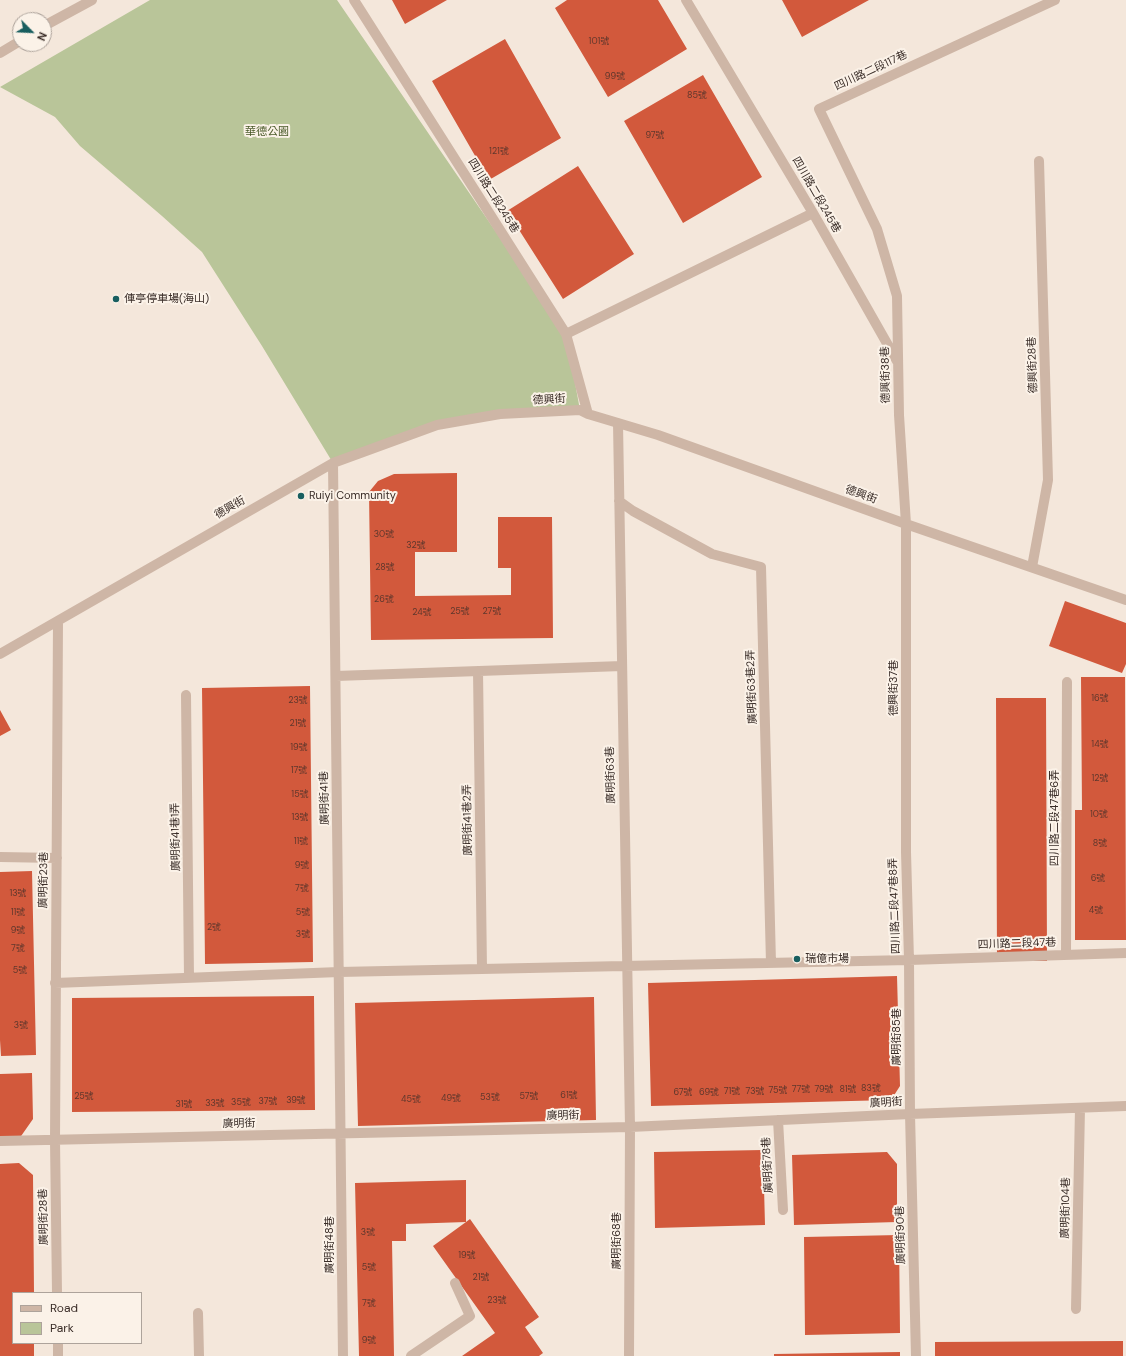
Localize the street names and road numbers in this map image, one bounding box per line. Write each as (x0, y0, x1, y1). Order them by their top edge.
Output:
street label: 四川路二段117巷 (833, 48, 909, 94)
street label: 四川路二段245巷 (789, 155, 843, 235)
street label: 四川路二段245巷 (465, 156, 521, 236)
street label: 德興街28巷 (1025, 336, 1041, 394)
street label: 德興街38巷 (879, 346, 893, 404)
street label: 德興街 (532, 393, 566, 407)
street label: 德興街 (843, 483, 879, 507)
street label: 德興街 (212, 494, 248, 522)
street label: 廣明街63巷2弄 (744, 649, 760, 725)
street label: 德興街37巷 (887, 660, 901, 716)
street label: 廣明街63巷 (604, 746, 618, 804)
street label: 四川路二段47巷6弄 (1048, 770, 1062, 866)
street label: 廣明街41巷 (318, 771, 332, 825)
street label: 廣明街41巷2弄 (461, 784, 475, 856)
street label: 廣明街41巷1弄 (169, 803, 183, 871)
street label: 廣明街23巷 (37, 851, 51, 909)
street label: 四川路二段47巷8弄 (887, 858, 903, 954)
street label: 四川路二段47巷 (978, 936, 1056, 952)
street label: 廣明街85巷 (890, 1008, 904, 1066)
street label: 廣明街 (869, 1096, 903, 1110)
street label: 廣明街 (546, 1109, 580, 1123)
street label: 廣明街 (222, 1117, 256, 1131)
street label: 廣明街78巷 (760, 1137, 776, 1193)
street label: 廣明街104巷 (1059, 1177, 1073, 1239)
street label: 廣明街28巷 (37, 1188, 51, 1246)
street label: 廣明街90巷 (894, 1206, 908, 1264)
street label: 廣明街68巷 (610, 1212, 624, 1270)
street label: 廣明街48巷 (323, 1216, 337, 1274)

